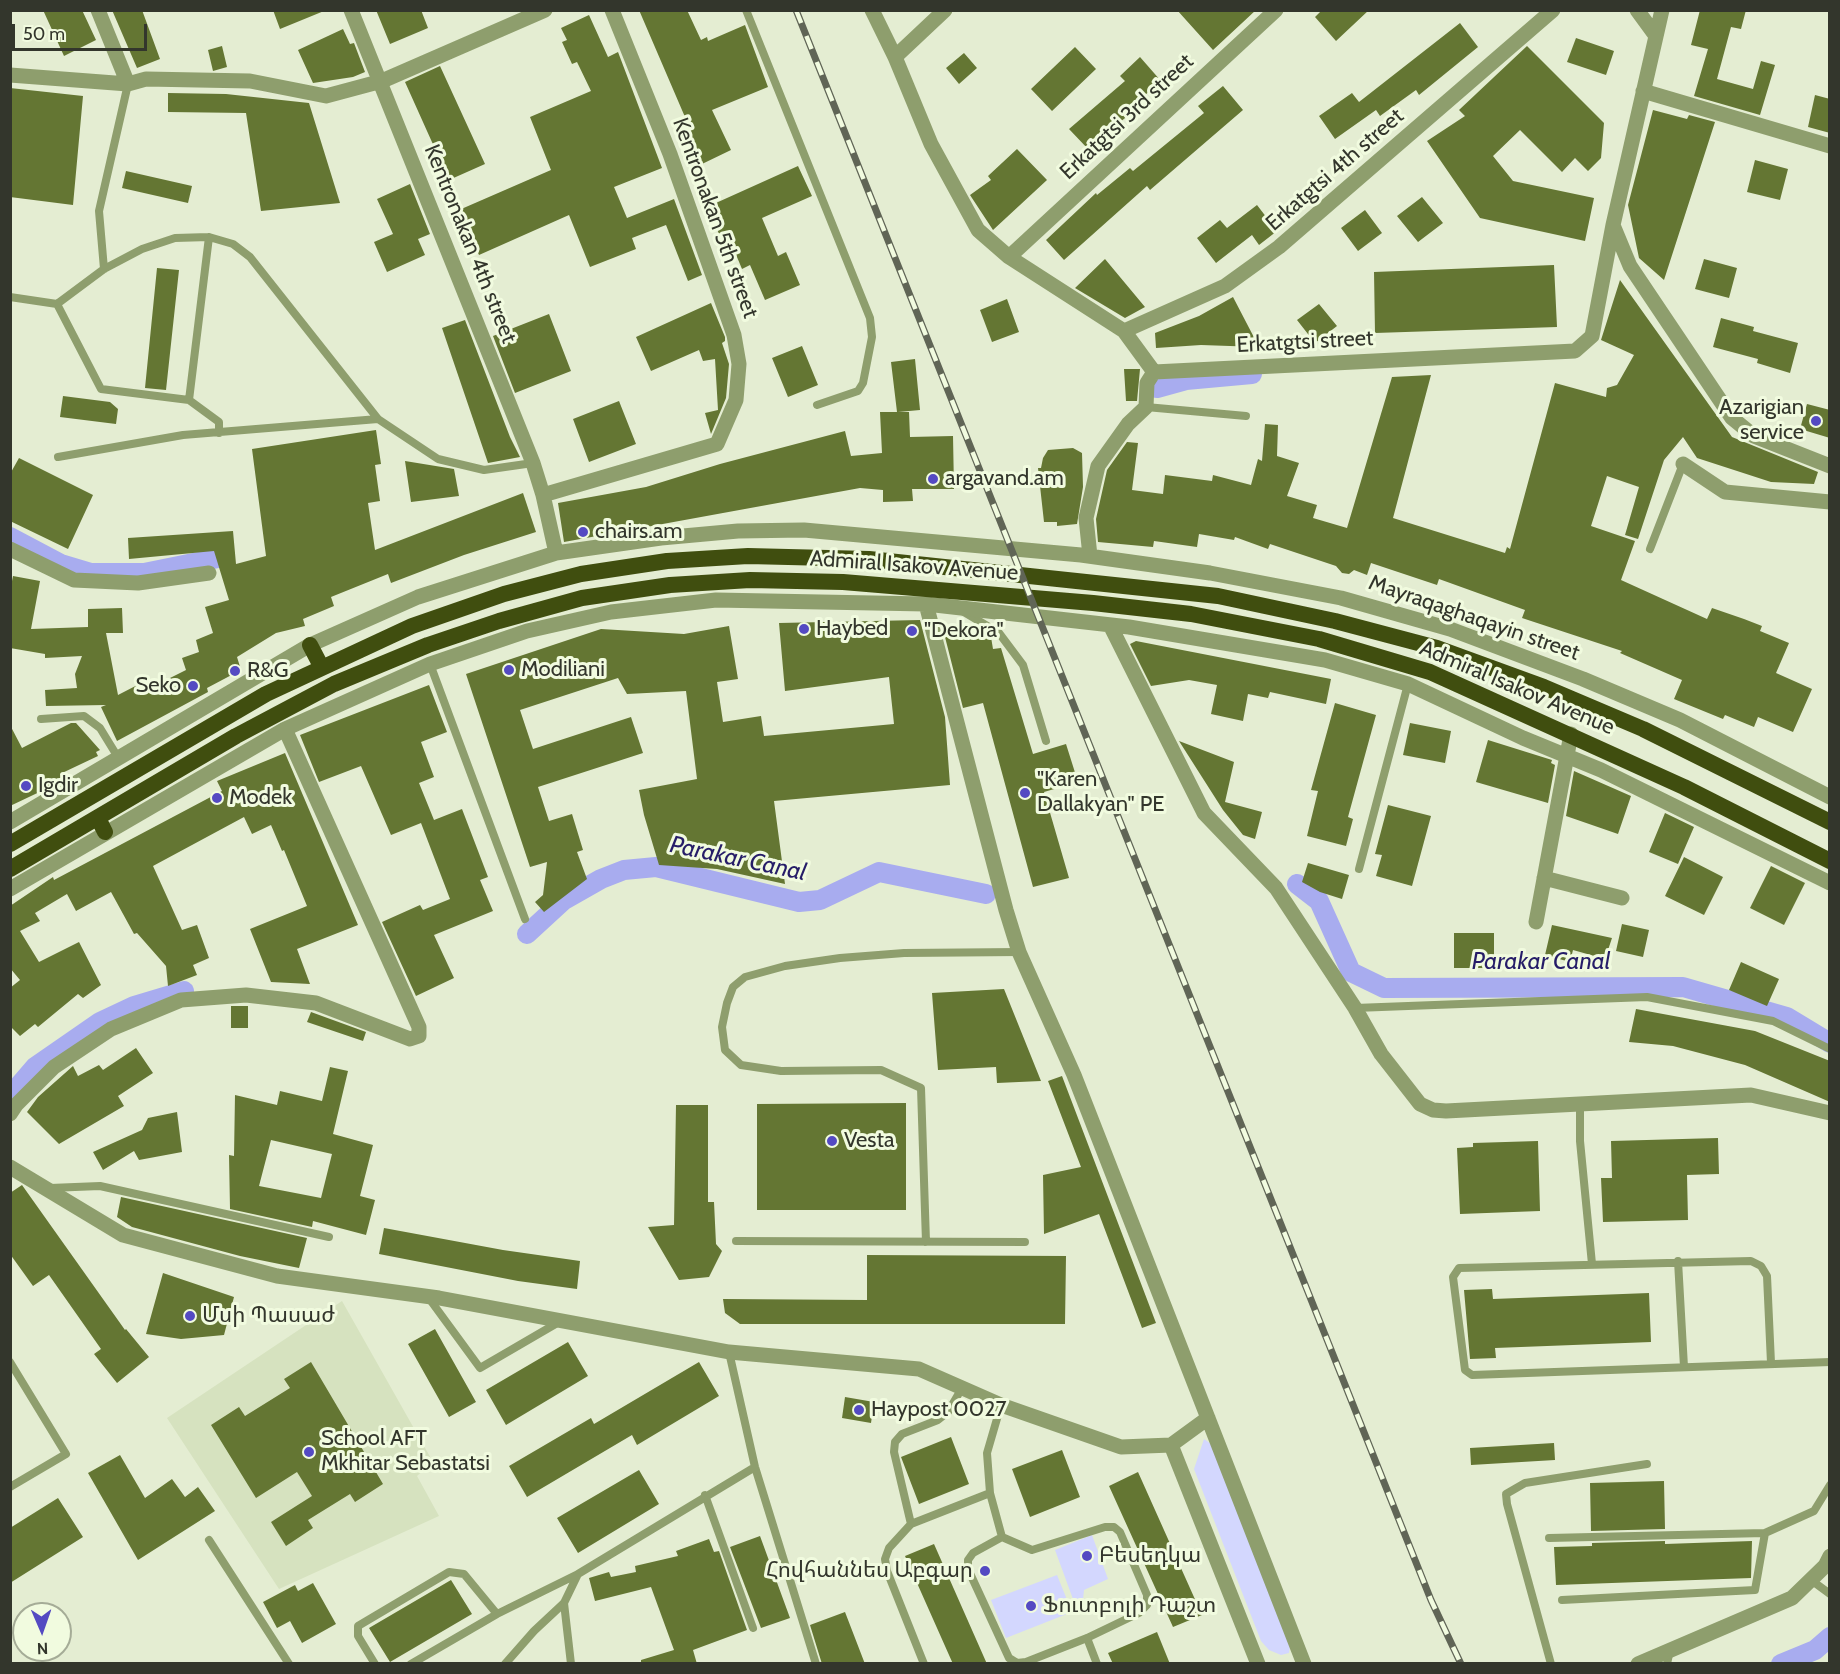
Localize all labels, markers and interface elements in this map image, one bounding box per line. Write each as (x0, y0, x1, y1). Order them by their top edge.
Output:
scale bar (15, 12, 150, 50)
text: 50 m (23, 23, 65, 45)
street label: Erkatgtsi 3rd street (1055, 49, 1199, 185)
street label: Erkatgtsi 4th street (1261, 103, 1409, 237)
street label: Kentronakan 5th street (667, 114, 763, 322)
street label: Kentronakan 4th street (418, 141, 522, 347)
street label: Erkatgtsi street (1236, 325, 1374, 359)
place label: Azarigian service (1719, 395, 1804, 446)
marker: Azarigian service (1809, 414, 1823, 428)
place label: argavand.am (945, 466, 1064, 492)
marker: argavand.am (926, 472, 940, 486)
place label: chairs.am (595, 519, 683, 545)
marker: chairs.am (576, 525, 590, 539)
street label: Admiral Isakov Avenue (809, 546, 1019, 586)
street label: Mayraqaghaqayin street (1365, 570, 1583, 666)
place label: Haybed (816, 616, 888, 642)
place label: "Dekora" (924, 618, 1004, 644)
marker: Haybed (797, 622, 811, 636)
marker: "Dekora" (905, 624, 919, 638)
street label: Admiral Isakov Avenue (1416, 635, 1618, 741)
place label: Modiliani (521, 657, 605, 683)
place label: R&G (247, 658, 288, 684)
marker: Modiliani (502, 663, 516, 677)
marker: R&G (228, 664, 242, 678)
place label: Seko (135, 673, 181, 699)
marker: Seko (186, 679, 200, 693)
place label: "Karen Dallakyan" PE (1037, 767, 1164, 818)
place label: Igdir (38, 773, 78, 799)
marker: Igdir (19, 779, 33, 793)
place label: Modek (229, 785, 292, 811)
marker: "Karen Dallakyan" PE (1018, 786, 1032, 800)
marker: Modek (210, 791, 224, 805)
water label: Parakar Canal (667, 831, 809, 887)
water label: Parakar Canal (1472, 948, 1610, 976)
place label: Vesta (844, 1128, 894, 1154)
marker: Vesta (825, 1134, 839, 1148)
place label: Մսի Պասաժ (202, 1303, 335, 1329)
marker: Մսի Պասաժ (183, 1309, 197, 1323)
place label: Haypost 0027 (871, 1397, 1007, 1423)
marker: Haypost 0027 (852, 1403, 866, 1417)
place label: School AFT Mkhitar Sebastatsi (321, 1426, 490, 1478)
marker: School AFT Mkhitar Sebastatsi (302, 1445, 316, 1459)
place label: Բեսեդկա (1099, 1543, 1201, 1569)
marker: Բեսեդկա (1080, 1549, 1094, 1563)
place label: Հովհաննես Աբգար (766, 1558, 973, 1584)
marker: Հովհաննես Աբգար (978, 1564, 992, 1578)
place label: Ֆուտբոլի Դաշտ (1043, 1593, 1216, 1619)
marker: Ֆուտբոլի Դաշտ (1024, 1599, 1038, 1613)
north arrow (12, 1602, 72, 1662)
text: N (37, 1639, 49, 1658)

